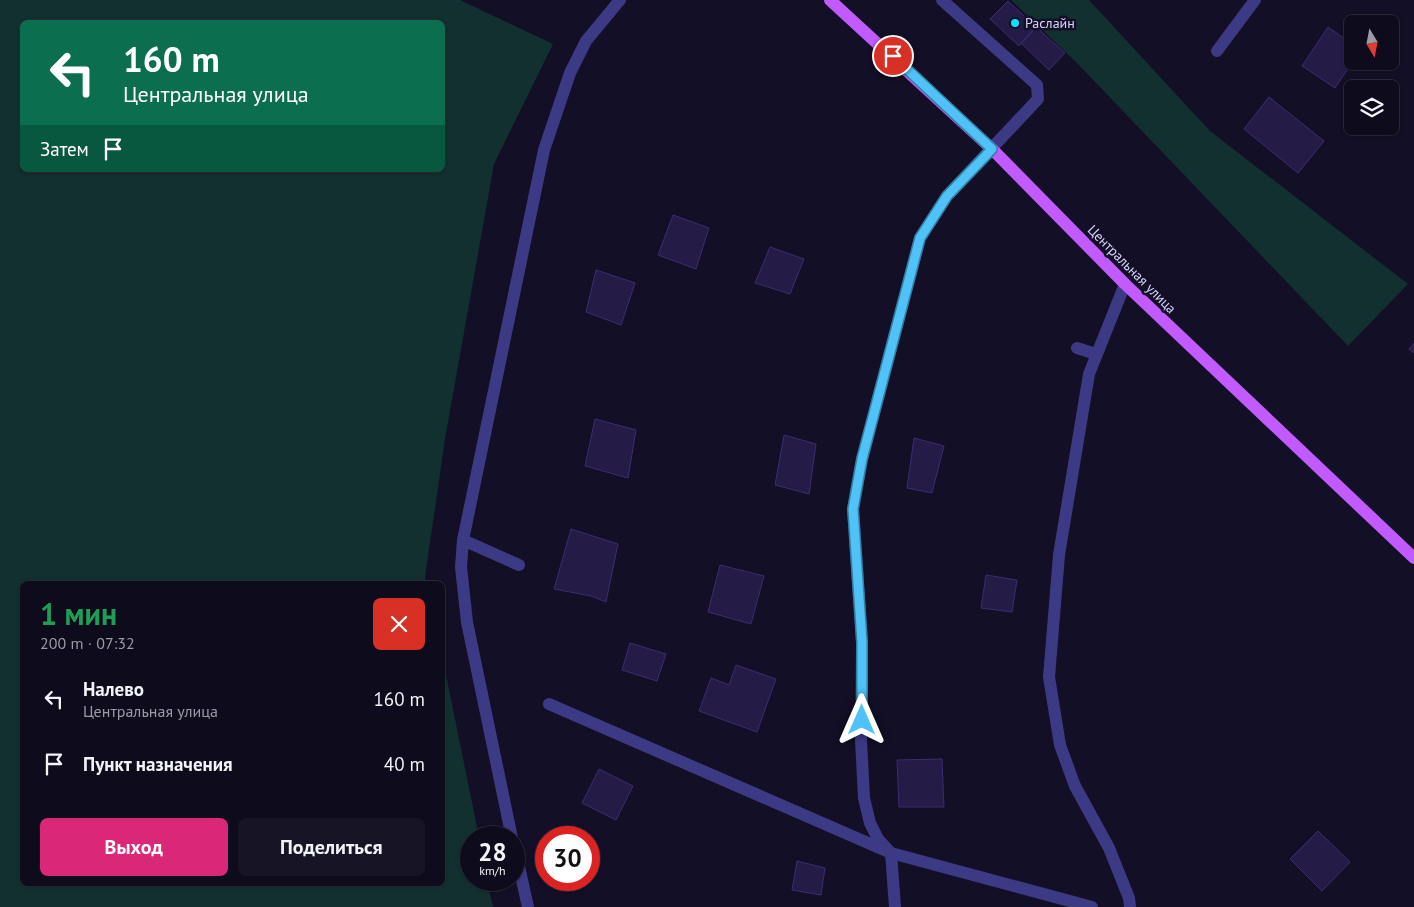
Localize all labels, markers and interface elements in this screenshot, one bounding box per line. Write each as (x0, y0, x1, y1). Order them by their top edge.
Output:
place label: Раслайн (1025, 14, 1075, 32)
north arrow (1344, 15, 1399, 70)
map controls (1344, 15, 1399, 135)
marker: Раслайн (1009, 17, 1021, 29)
pin (872, 35, 914, 77)
text: 160 m (123, 36, 220, 82)
icon: left (40, 40, 105, 105)
icon: arrive (879, 42, 907, 70)
text: Центральная улица (123, 80, 309, 108)
button: layers (1344, 80, 1399, 135)
icon: arrive (99, 135, 127, 163)
text: Затем (40, 137, 89, 161)
street label: Центральная улица (1084, 221, 1180, 317)
text: 1 мин (40, 594, 117, 633)
button: close (373, 598, 425, 650)
text: 200 m · 07:32 (40, 633, 135, 653)
text: Налево (83, 677, 144, 701)
icon: left (40, 685, 68, 713)
text: 160 m (373, 687, 425, 711)
position arrow (835, 693, 887, 745)
text: Центральная улица (83, 701, 218, 721)
icon: arrive (40, 750, 68, 778)
text: Пункт назначения (83, 752, 233, 776)
text: 40 m (384, 752, 425, 776)
button: Выход (40, 818, 228, 876)
button: Поделиться (238, 818, 425, 876)
speed limit sign: 30 (535, 826, 600, 891)
text: 28 (478, 836, 507, 868)
text: km/h (479, 863, 506, 878)

